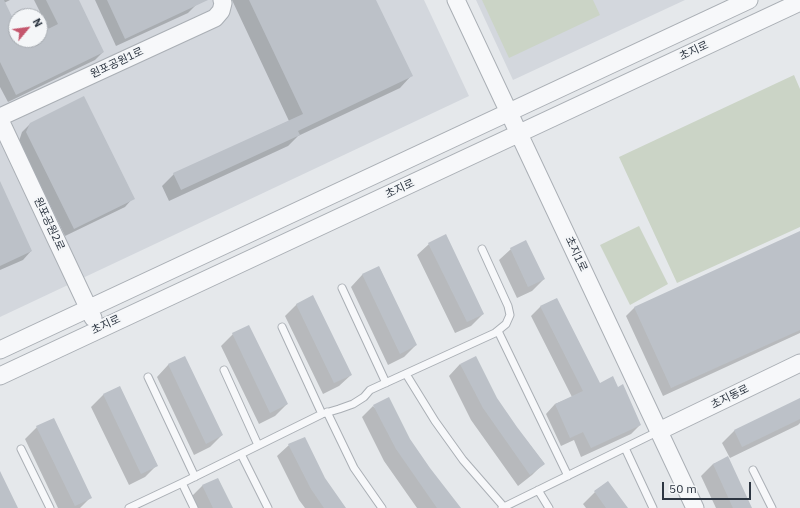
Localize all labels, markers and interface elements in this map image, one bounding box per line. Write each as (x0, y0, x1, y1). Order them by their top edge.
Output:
north arrow (8, 8, 48, 48)
text: N (30, 16, 46, 30)
street label: 초지로 (677, 39, 711, 63)
street label: 원포공원1로 (88, 45, 146, 81)
street label: 초지로 (383, 177, 417, 201)
street label: 원포공원2로 (31, 195, 67, 253)
street label: 초지1로 (562, 234, 590, 274)
street label: 초지로 (89, 313, 123, 337)
street label: 초지동로 (709, 382, 751, 412)
scale bar (664, 474, 753, 500)
text: 50 m (669, 481, 697, 496)

